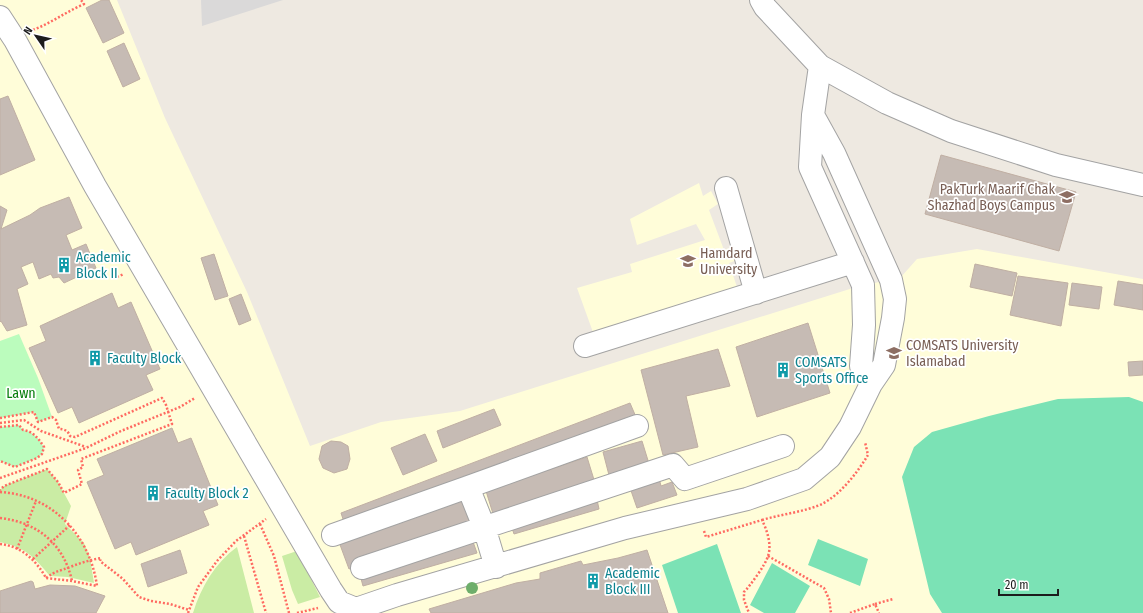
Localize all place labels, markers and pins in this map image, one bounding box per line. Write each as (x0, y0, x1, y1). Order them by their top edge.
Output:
place label: PakTurk Maarif Chak Shazhad Boys Campus (928, 181, 1055, 214)
school or university icon: PakTurk Maarif Chak Shazhad Boys Campus (1058, 188, 1076, 206)
place label: Hamdard University (700, 245, 758, 278)
place label: Academic Block II (76, 249, 131, 282)
school or university icon: Hamdard University (679, 252, 697, 270)
building icon: Academic Block II (55, 256, 73, 274)
place label: COMSATS University Islamabad (906, 337, 1019, 370)
school or university icon: COMSATS University Islamabad (885, 344, 903, 362)
building icon: Faculty Block (86, 349, 104, 367)
place label: Faculty Block (107, 350, 182, 367)
place label: COMSATS Sports Office (795, 354, 869, 387)
building icon: COMSATS Sports Office (774, 361, 792, 379)
building icon: Faculty Block 2 (144, 484, 162, 502)
place label: Faculty Block 2 (165, 485, 249, 502)
place label: Academic Block III (605, 565, 660, 598)
building icon: Academic Block III (584, 572, 602, 590)

